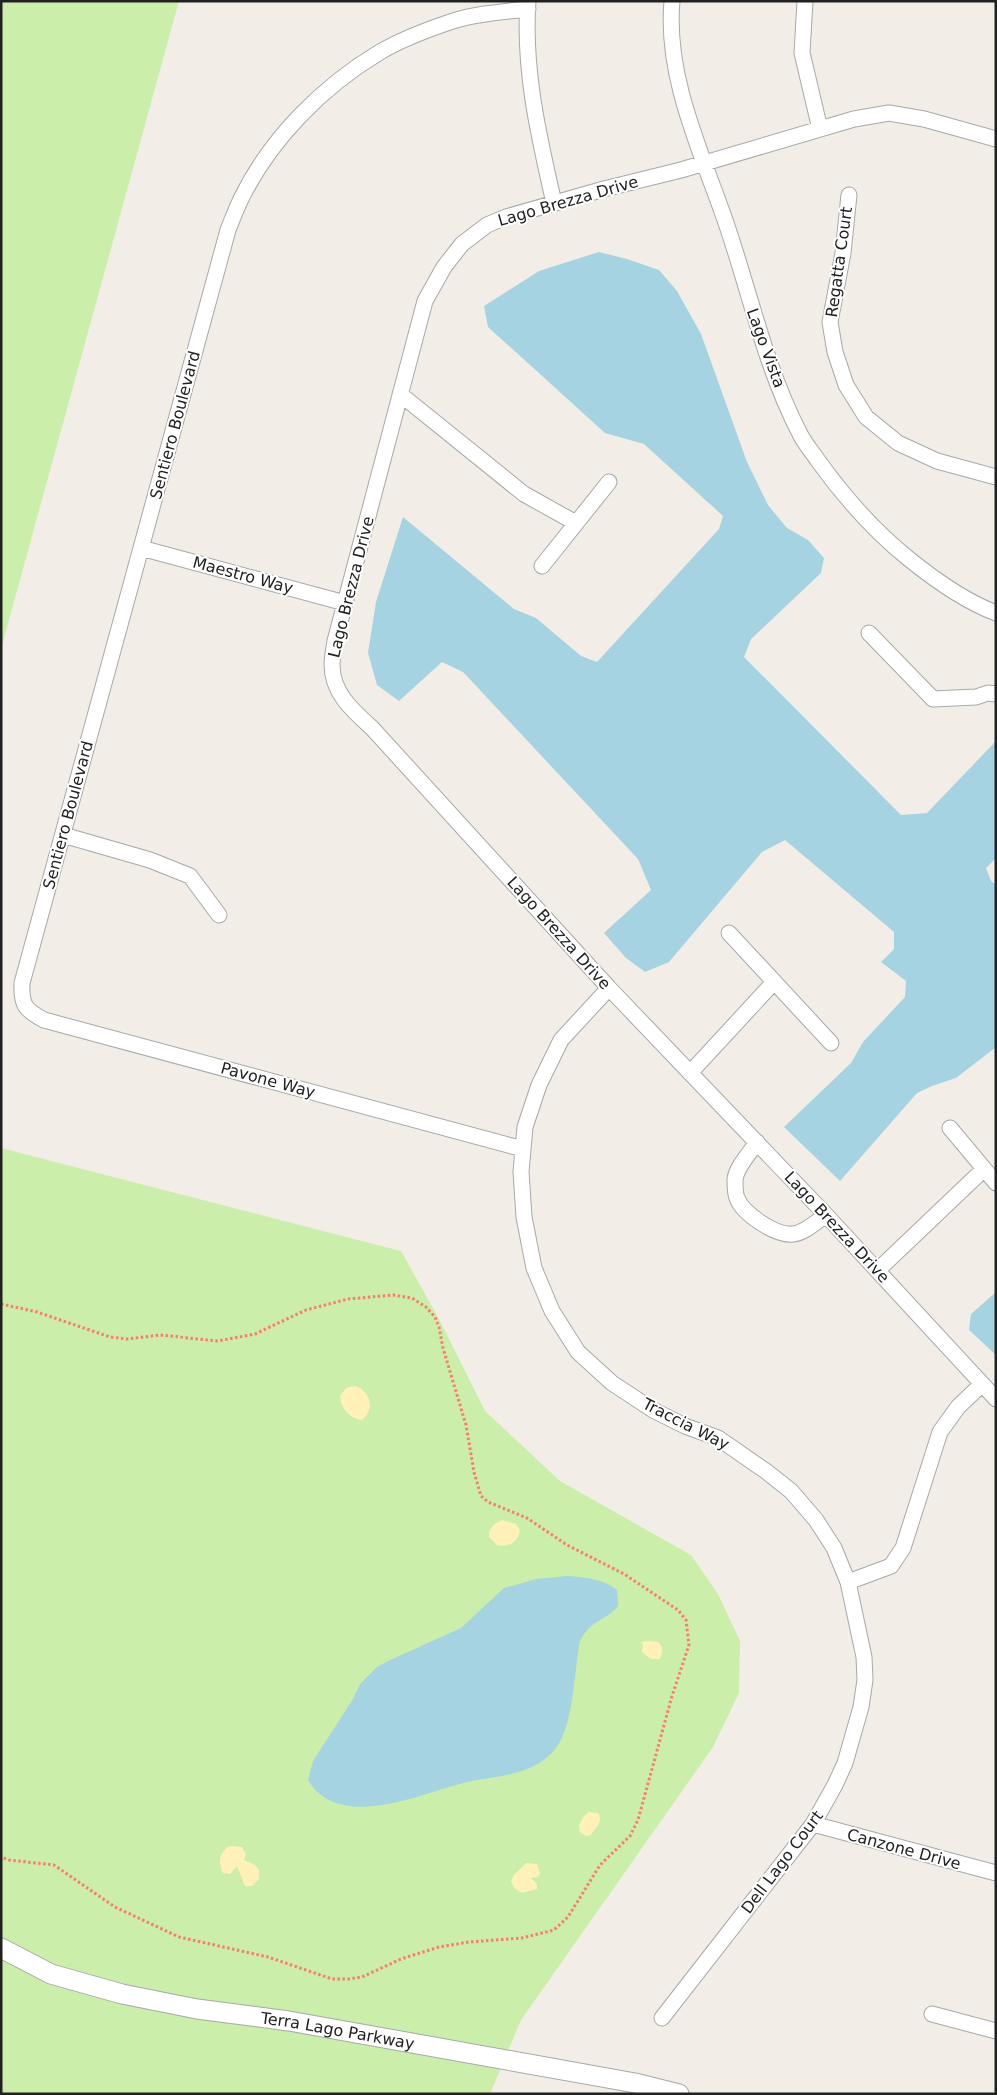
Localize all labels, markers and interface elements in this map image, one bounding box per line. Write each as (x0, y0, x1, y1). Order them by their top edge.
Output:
street label: Lago Brezza Drive (496, 172, 640, 230)
street label: Regatta Court (822, 205, 856, 319)
street label: Lago Vista (743, 306, 789, 390)
street label: Sentiero Boulevard (146, 349, 204, 501)
street label: Lago Brezza Drive (324, 514, 378, 660)
street label: Maestro Way (191, 552, 295, 598)
street label: Sentiero Boulevard (39, 739, 97, 891)
street label: Lago Brezza Drive (503, 873, 615, 993)
street label: Pavone Way (219, 1058, 317, 1102)
street label: Lago Brezza Drive (781, 1167, 893, 1287)
street label: Traccia Way (639, 1394, 733, 1454)
street label: Dell Lago Court (737, 1807, 827, 1917)
street label: Canzone Drive (845, 1825, 963, 1873)
street label: Terra Lago Parkway (259, 2008, 416, 2053)

